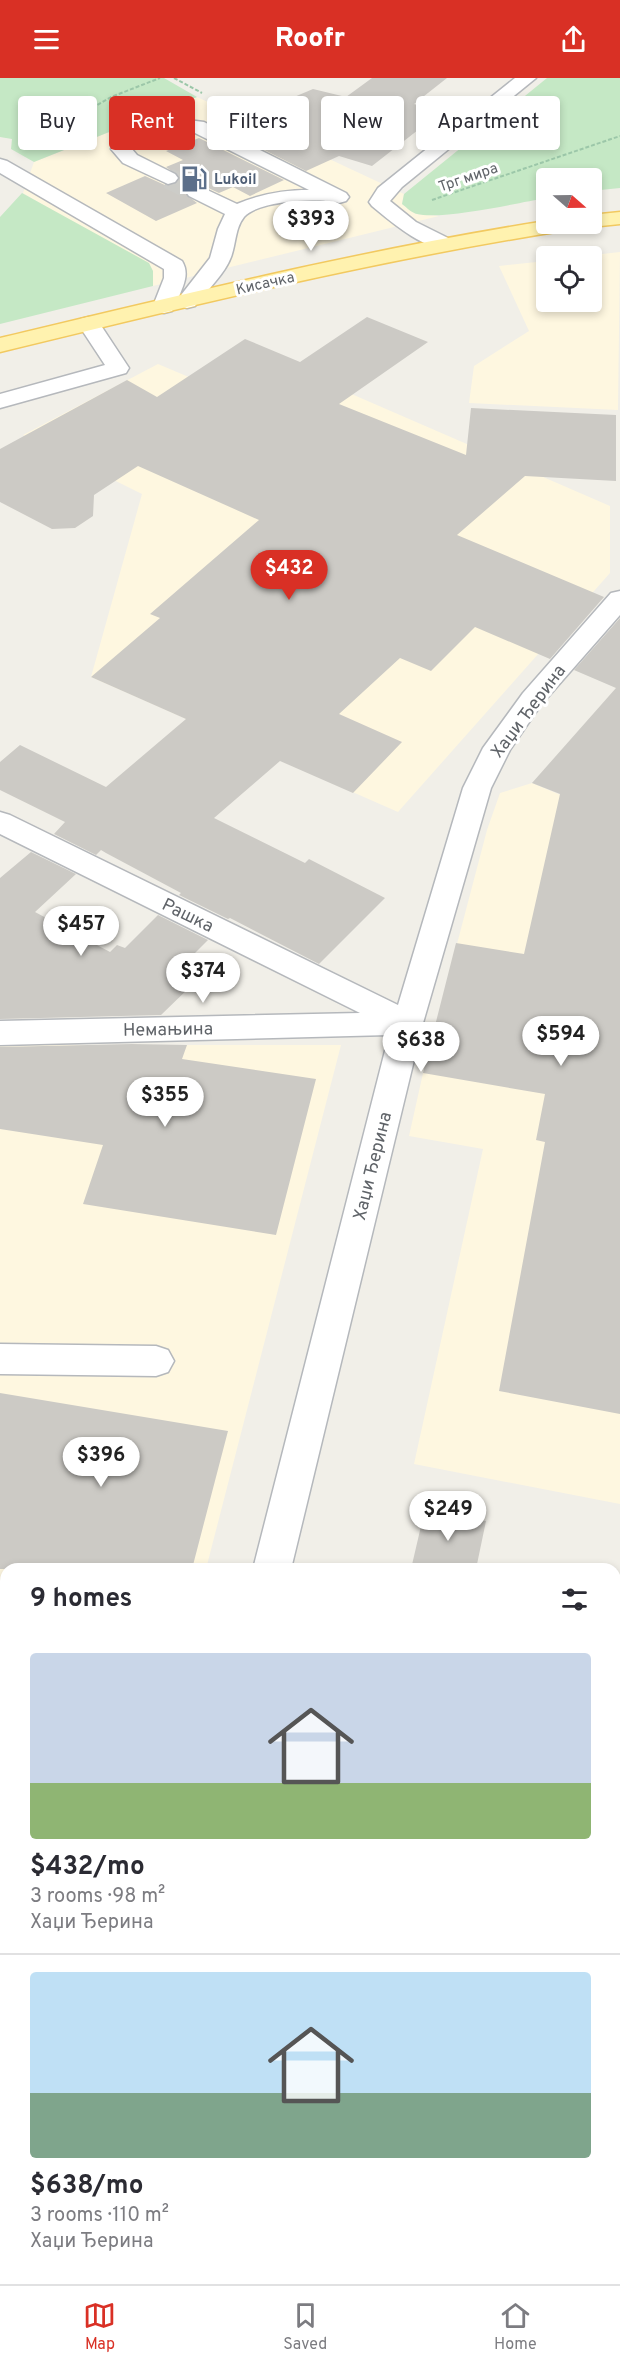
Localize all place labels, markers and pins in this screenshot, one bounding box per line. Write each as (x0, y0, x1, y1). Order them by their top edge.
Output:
fuel station icon: Lukoil (179, 164, 209, 194)
place label: Lukoil (214, 171, 257, 190)
pin: $393 (275, 201, 347, 252)
pin: $432 (253, 550, 325, 601)
pin: $457 (45, 906, 117, 957)
pin: $374 (167, 953, 239, 1004)
pin: $594 (525, 1016, 597, 1067)
pin: $638 (385, 1022, 457, 1073)
pin: $355 (129, 1077, 201, 1128)
pin: $396 (65, 1437, 137, 1488)
pin: $249 (412, 1491, 484, 1542)

